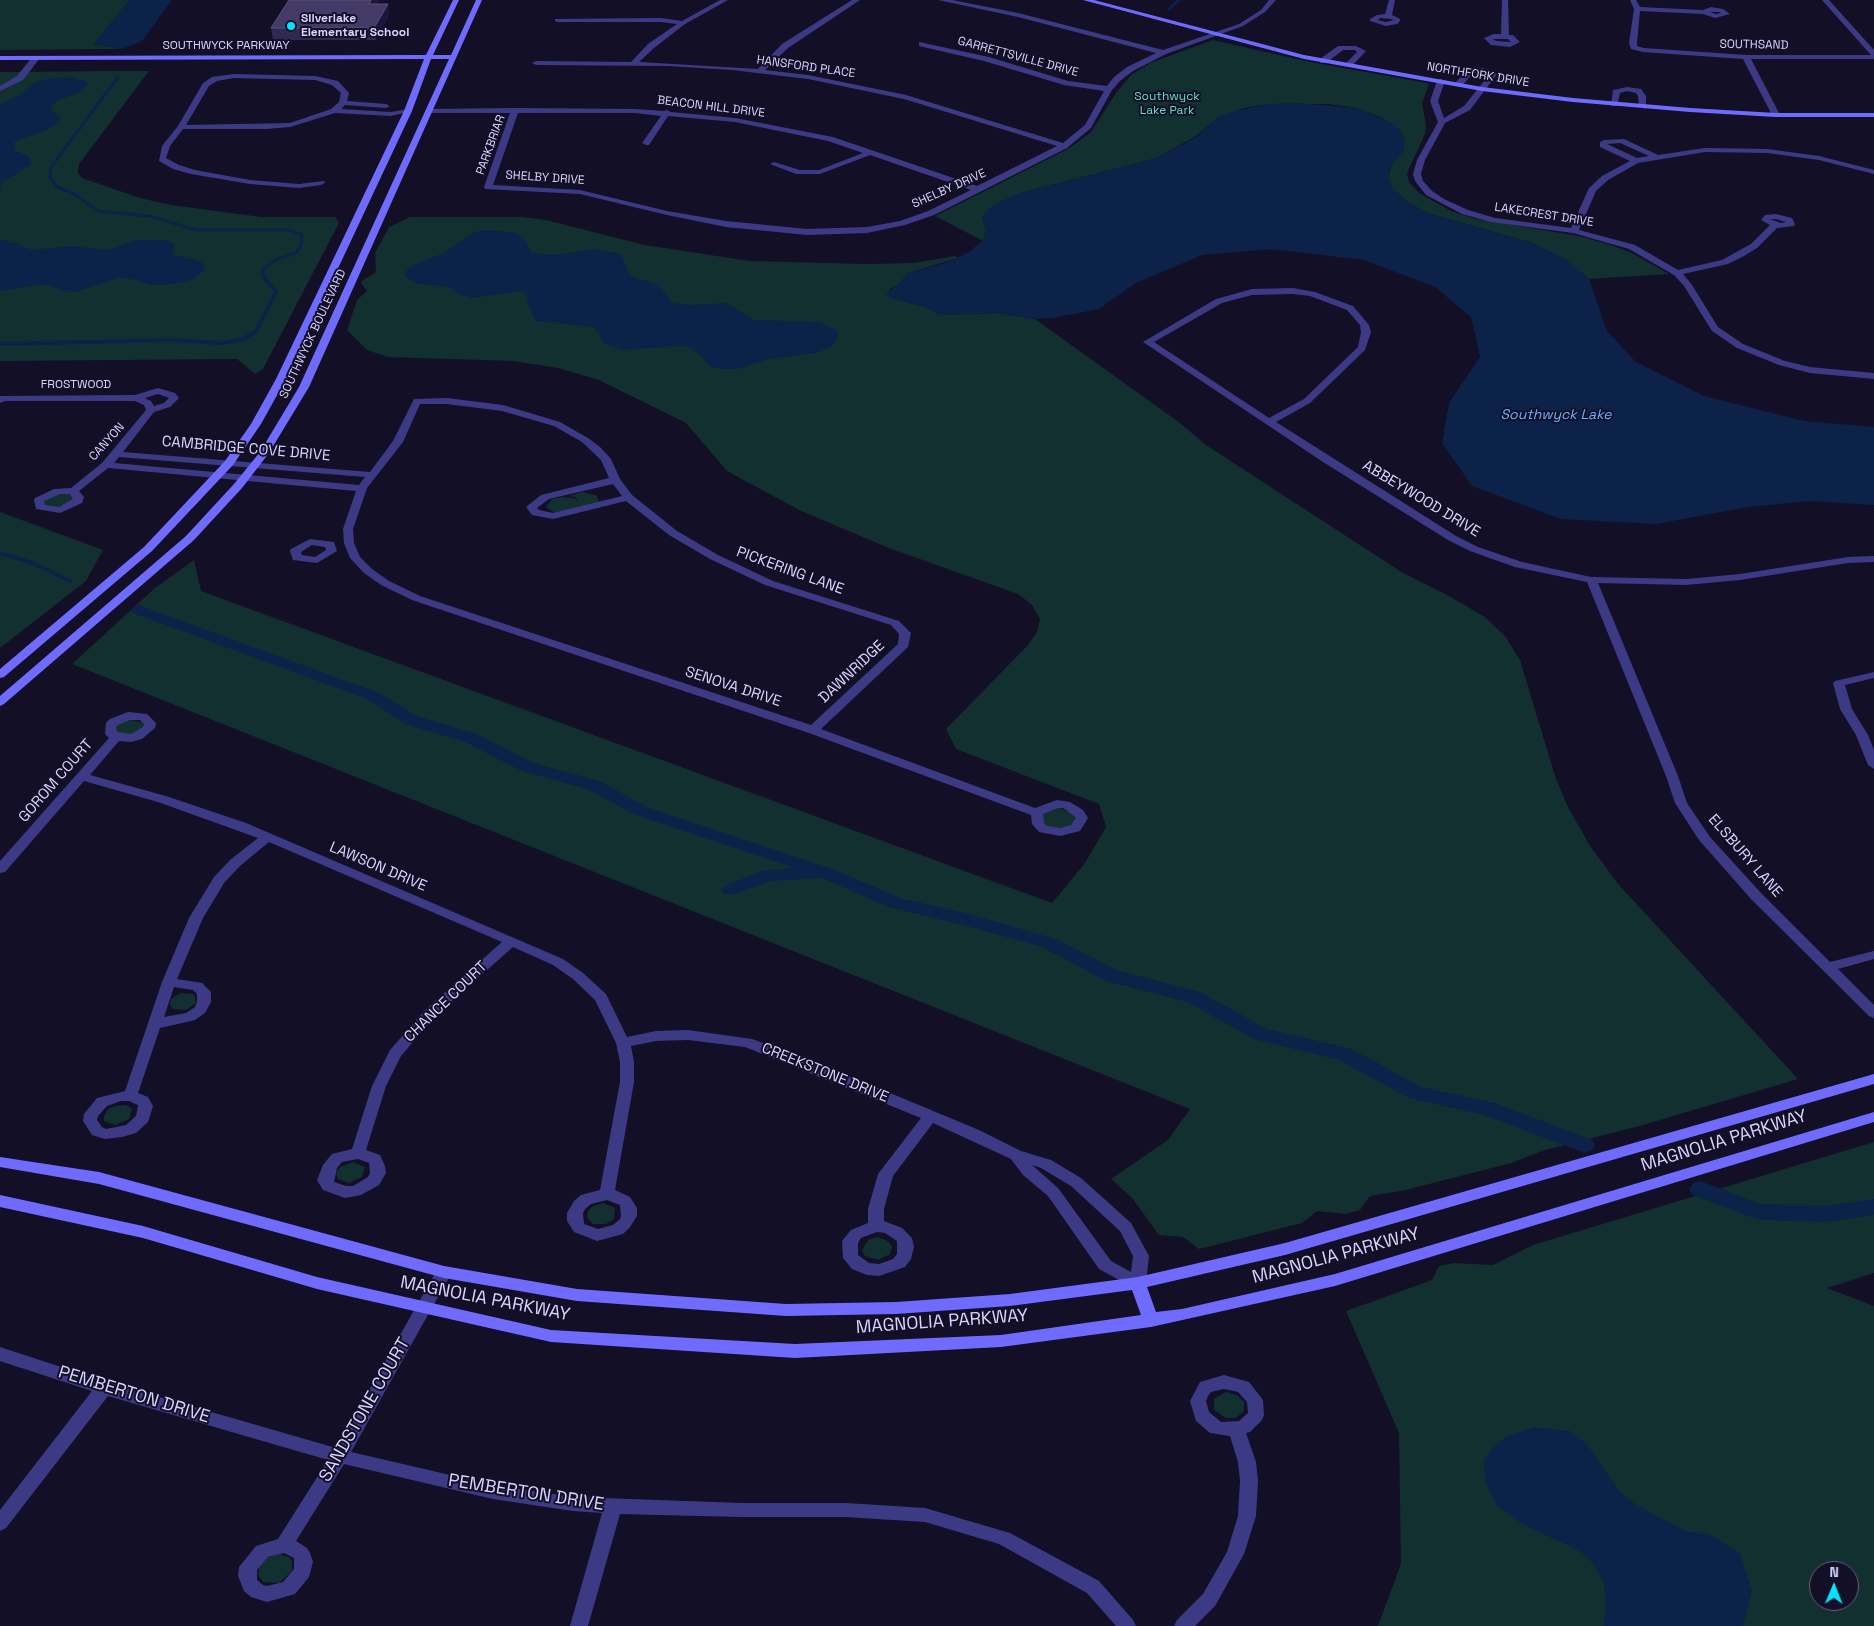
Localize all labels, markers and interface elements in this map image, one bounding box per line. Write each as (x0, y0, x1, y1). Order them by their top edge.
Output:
place label: Silverlake Elementary School (301, 12, 409, 40)
marker: Silverlake Elementary School (285, 20, 297, 32)
street label: GARRETTSVILLE DRIVE (956, 34, 1080, 80)
street label: SOUTHSAND (1719, 37, 1789, 53)
street label: SOUTHWYCK PARKWAY (162, 39, 290, 53)
street label: HANSFORD PLACE (756, 53, 856, 81)
street label: NORTHFORK DRIVE (1426, 60, 1530, 90)
park label: Southwyck Lake Park (1134, 90, 1200, 118)
street label: BEACON HILL DRIVE (656, 93, 766, 121)
street label: PARKBRIAR (474, 113, 508, 177)
street label: SHELBY DRIVE (910, 166, 988, 212)
street label: SHELBY DRIVE (505, 168, 585, 188)
street label: LAKECREST DRIVE (1493, 200, 1595, 230)
street label: SOUTHWYCK BOULEVARD (277, 267, 349, 401)
street label: FROSTWOOD (41, 378, 111, 392)
water label: Southwyck Lake (1500, 407, 1612, 423)
street label: CANYON (86, 420, 128, 464)
street label: CAMBRIDGE COVE DRIVE (161, 433, 331, 465)
street label: ABBEYWOOD DRIVE (1359, 457, 1483, 541)
street label: PICKERING LANE (734, 543, 846, 599)
street label: DAWNRIDGE (815, 637, 889, 707)
street label: SENOVA DRIVE (683, 663, 783, 711)
street label: GOROM COURT (15, 736, 97, 826)
street label: ELSBURY LANE (1704, 811, 1786, 901)
street label: LAWSON DRIVE (327, 838, 429, 896)
street label: CHANCE COURT (401, 958, 491, 1046)
street label: CREEKSTONE DRIVE (759, 1039, 891, 1107)
street label: MAGNOLIA PARKWAY (1638, 1105, 1810, 1177)
street label: MAGNOLIA PARKWAY (1250, 1223, 1422, 1289)
street label: MAGNOLIA PARKWAY (398, 1272, 572, 1326)
street label: MAGNOLIA PARKWAY (855, 1305, 1029, 1339)
street label: SANDSTONE COURT (315, 1334, 415, 1486)
street label: PEMBERTON DRIVE (56, 1362, 212, 1428)
street label: PEMBERTON DRIVE (447, 1470, 605, 1516)
north arrow (1809, 1561, 1859, 1611)
text: N (1829, 1563, 1839, 1581)

